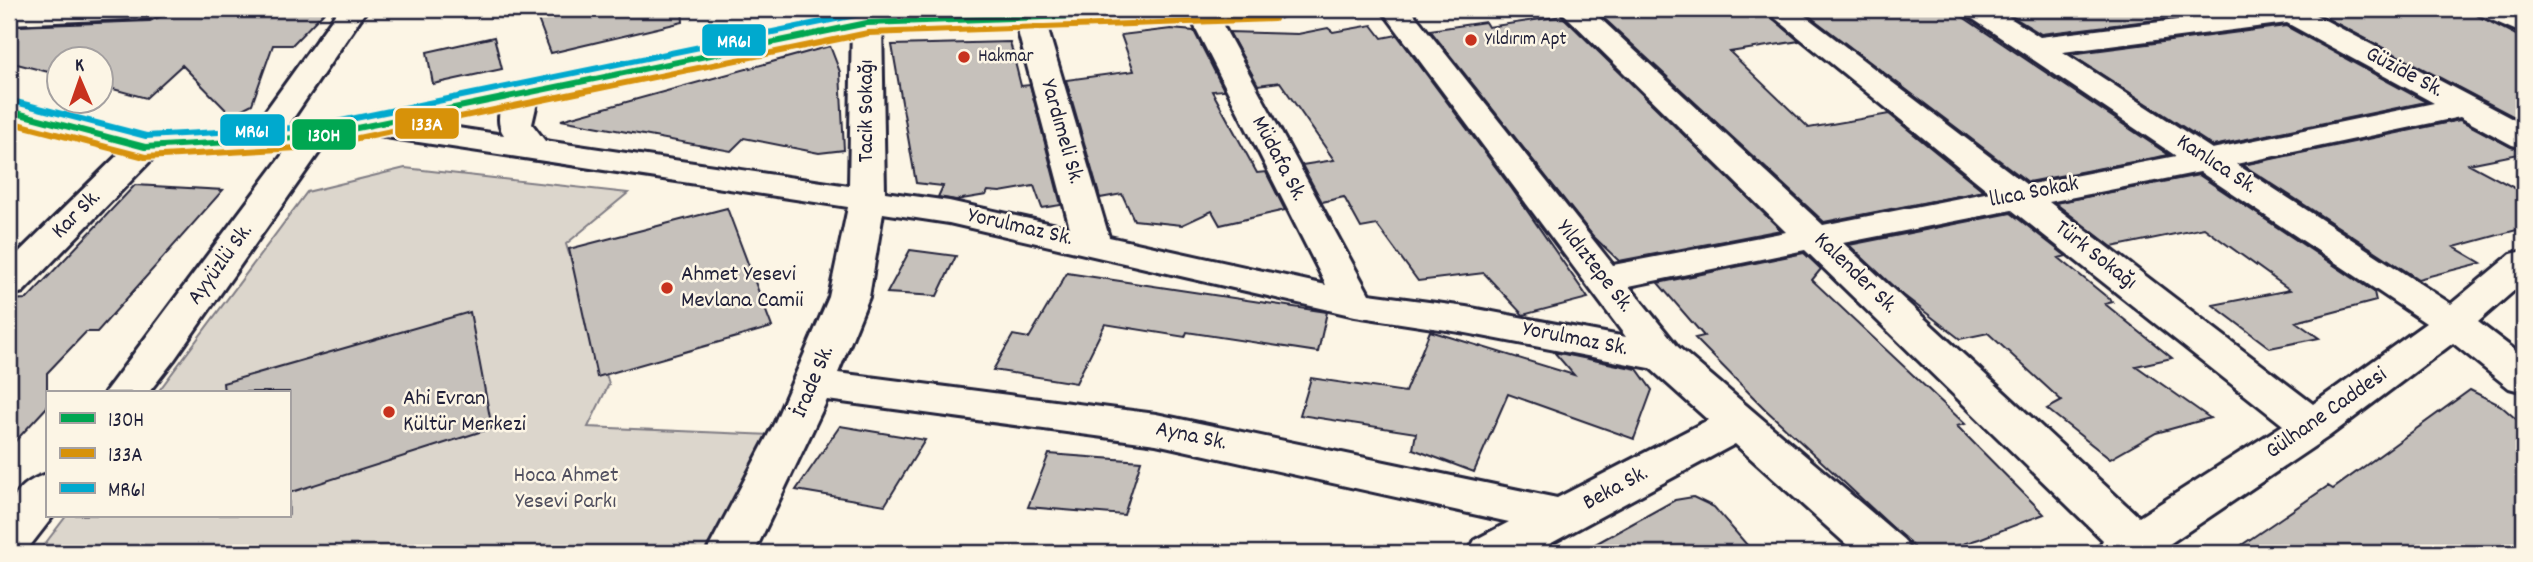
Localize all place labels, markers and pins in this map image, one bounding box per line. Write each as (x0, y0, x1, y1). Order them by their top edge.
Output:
place label: Yıldırım Apt (1485, 27, 1566, 54)
marker: Yıldırım Apt (1463, 32, 1479, 48)
place label: Hakmar (978, 44, 1033, 71)
marker: Hakmar (956, 49, 972, 65)
place label: Ahmet Yesevi Mevlana Camii (681, 259, 804, 318)
marker: Ahmet Yesevi Mevlana Camii (659, 280, 675, 296)
place label: Ahi Evran Kültür Merkezi (403, 383, 526, 442)
marker: Ahi Evran Kültür Merkezi (381, 404, 397, 420)

